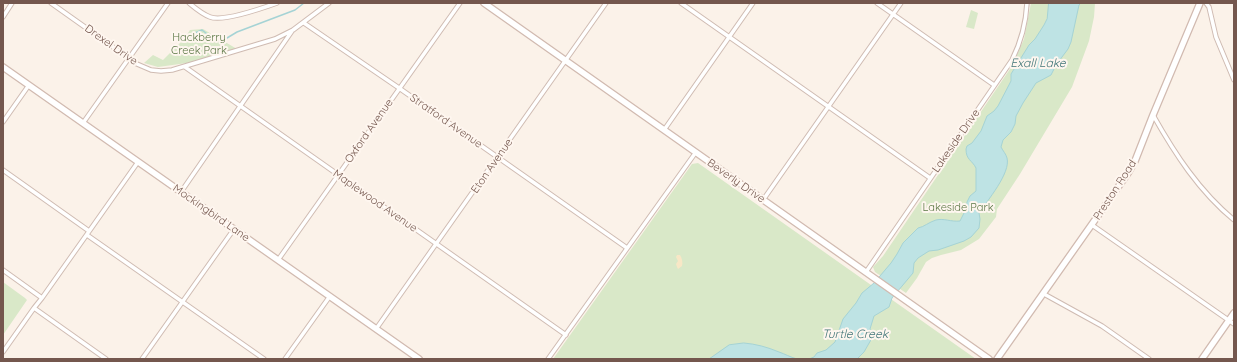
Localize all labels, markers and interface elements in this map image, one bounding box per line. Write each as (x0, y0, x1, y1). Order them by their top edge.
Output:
street label: Drexel Drive (82, 22, 140, 68)
park label: Hackberry Creek Park (171, 31, 227, 57)
water label: Exall Lake (1010, 56, 1066, 70)
street label: Stratford Avenue (407, 91, 485, 151)
street label: Oxford Avenue (342, 96, 396, 166)
street label: Lakeside Drive (929, 107, 983, 175)
street label: Eton Avenue (468, 136, 516, 196)
street label: Beverly Drive (705, 156, 767, 206)
street label: Preston Road (1091, 158, 1139, 222)
street label: Maplewood Avenue (330, 167, 420, 235)
street label: Mockingbird Lane (170, 182, 252, 244)
park label: Lakeside Park (922, 201, 994, 215)
water label: Turtle Creek (822, 327, 888, 341)

